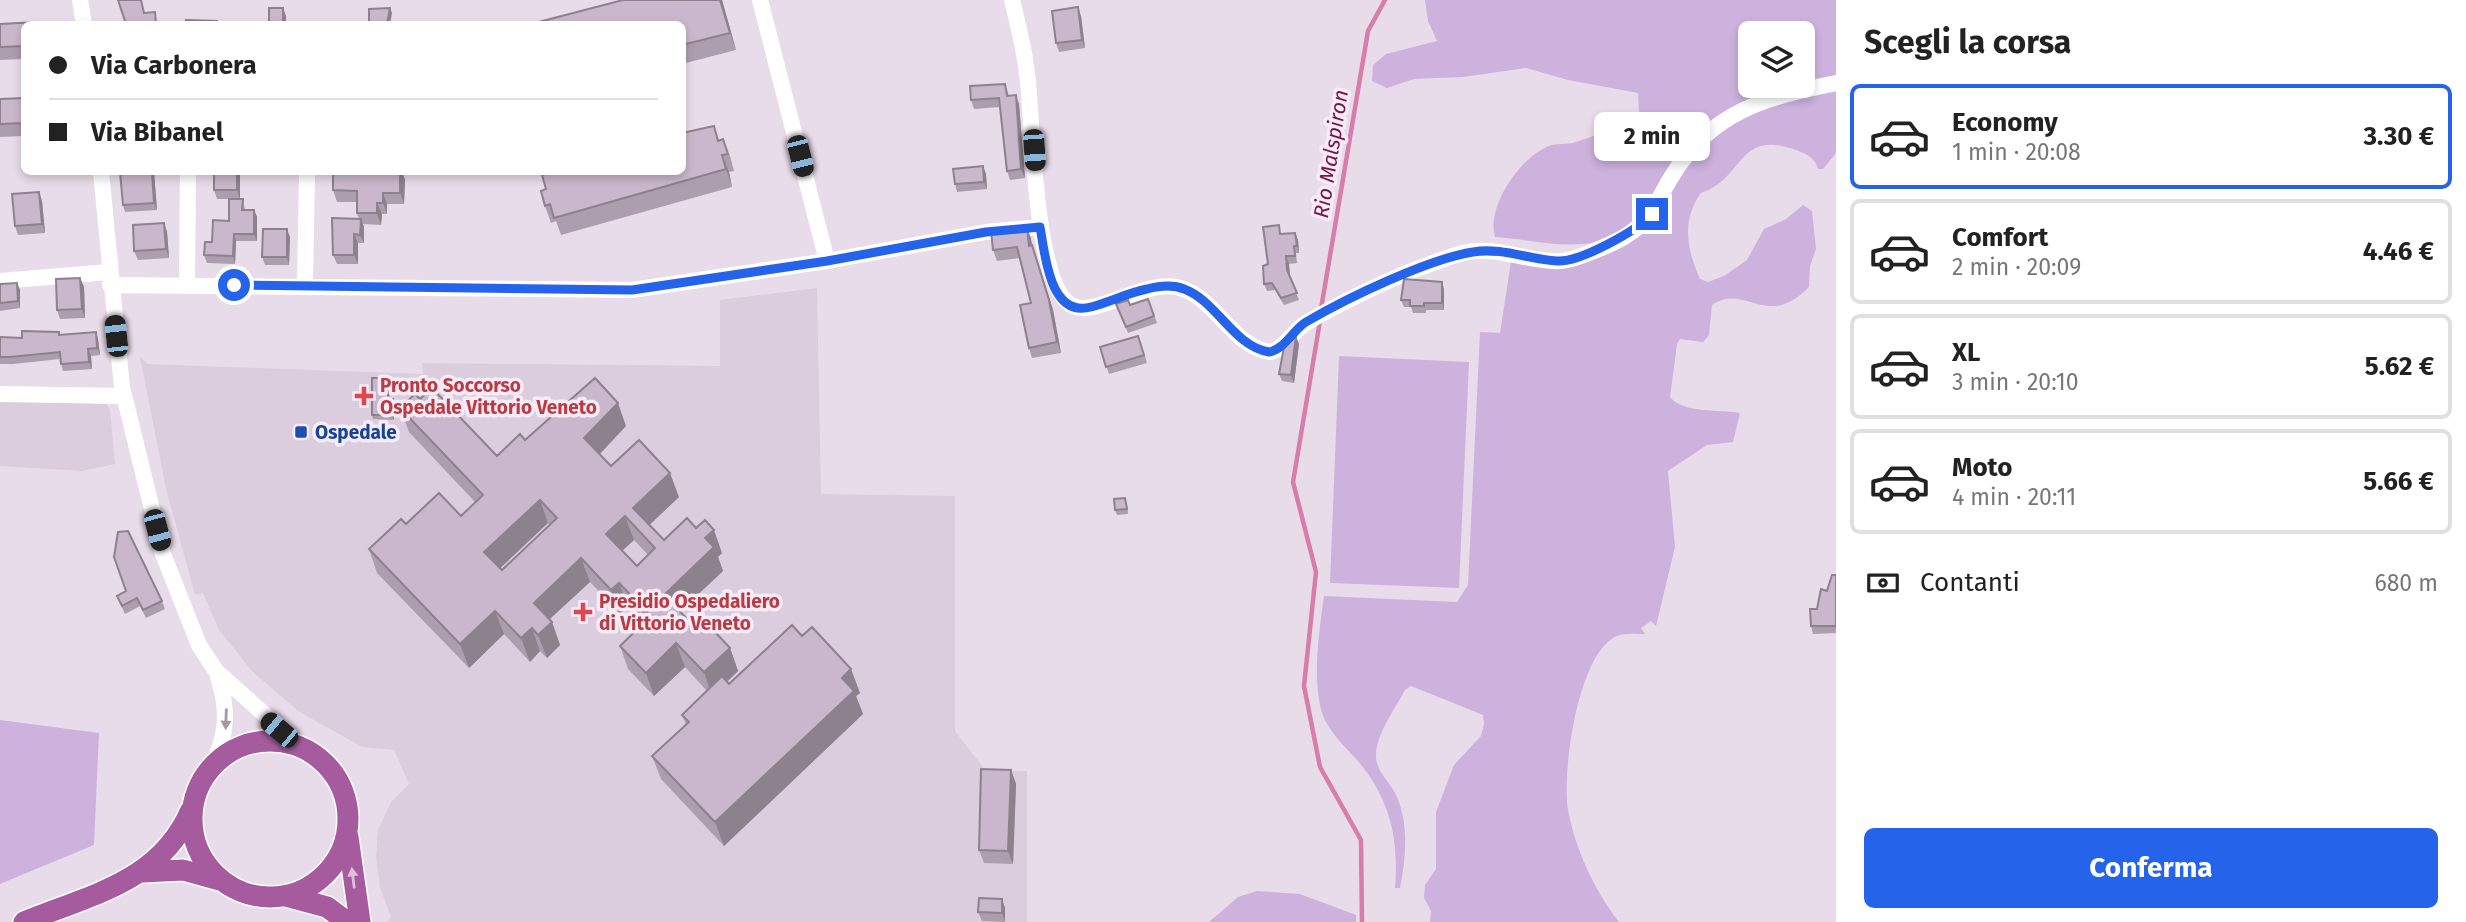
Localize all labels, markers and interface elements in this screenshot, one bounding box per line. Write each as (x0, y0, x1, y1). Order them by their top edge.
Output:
map controls (1738, 21, 1815, 98)
button: layers (1738, 21, 1815, 98)
text: Scegli la corsa (1864, 23, 2071, 61)
text: Via Carbonera (91, 50, 257, 81)
water label: Rio Malspiron (1308, 88, 1354, 220)
icon: car (1868, 105, 1931, 168)
text: Economy (1952, 107, 2058, 138)
callout: 2 min (1594, 113, 1710, 162)
text: Via Bibanel (91, 117, 224, 148)
text: 3.30 € (2364, 121, 2434, 152)
text: 2 min (1624, 122, 1680, 150)
car (1023, 128, 1046, 172)
car (785, 133, 816, 179)
text: 1 min · 20:08 (1952, 138, 2081, 166)
route end (1636, 198, 1668, 230)
icon: car (1868, 220, 1931, 283)
text: Comfort (1952, 222, 2048, 253)
text: 4.46 € (2363, 236, 2434, 267)
text: 2 min · 20:09 (1952, 253, 2081, 281)
route start (218, 269, 250, 301)
car (104, 314, 129, 358)
icon: car (1868, 335, 1931, 398)
text: XL (1952, 337, 1980, 368)
text: 5.62 € (2365, 351, 2434, 382)
text: 3 min · 20:10 (1952, 368, 2079, 396)
place label: Pronto Soccorso Ospedale Vittorio Veneto (380, 374, 597, 419)
marker: Pronto Soccorso Ospedale Vittorio Veneto (354, 386, 374, 406)
place label: Ospedale (315, 421, 397, 444)
marker: Ospedale (293, 424, 309, 440)
icon: car (1868, 450, 1931, 513)
text: Moto (1952, 452, 2012, 483)
text: 5.66 € (2363, 466, 2434, 497)
text: 4 min · 20:11 (1952, 483, 2076, 511)
car (142, 507, 173, 553)
icon: cash (1864, 564, 1902, 602)
text: Contanti (1920, 567, 2020, 598)
text: 680 m (2374, 569, 2438, 597)
place label: Presidio Ospedaliero di Vittorio Veneto (599, 590, 780, 635)
marker: Presidio Ospedaliero di Vittorio Veneto (573, 602, 593, 622)
car (257, 708, 302, 752)
one-way arrow (220, 709, 231, 731)
button: Conferma (1864, 828, 2438, 908)
one-way arrow (348, 866, 359, 888)

